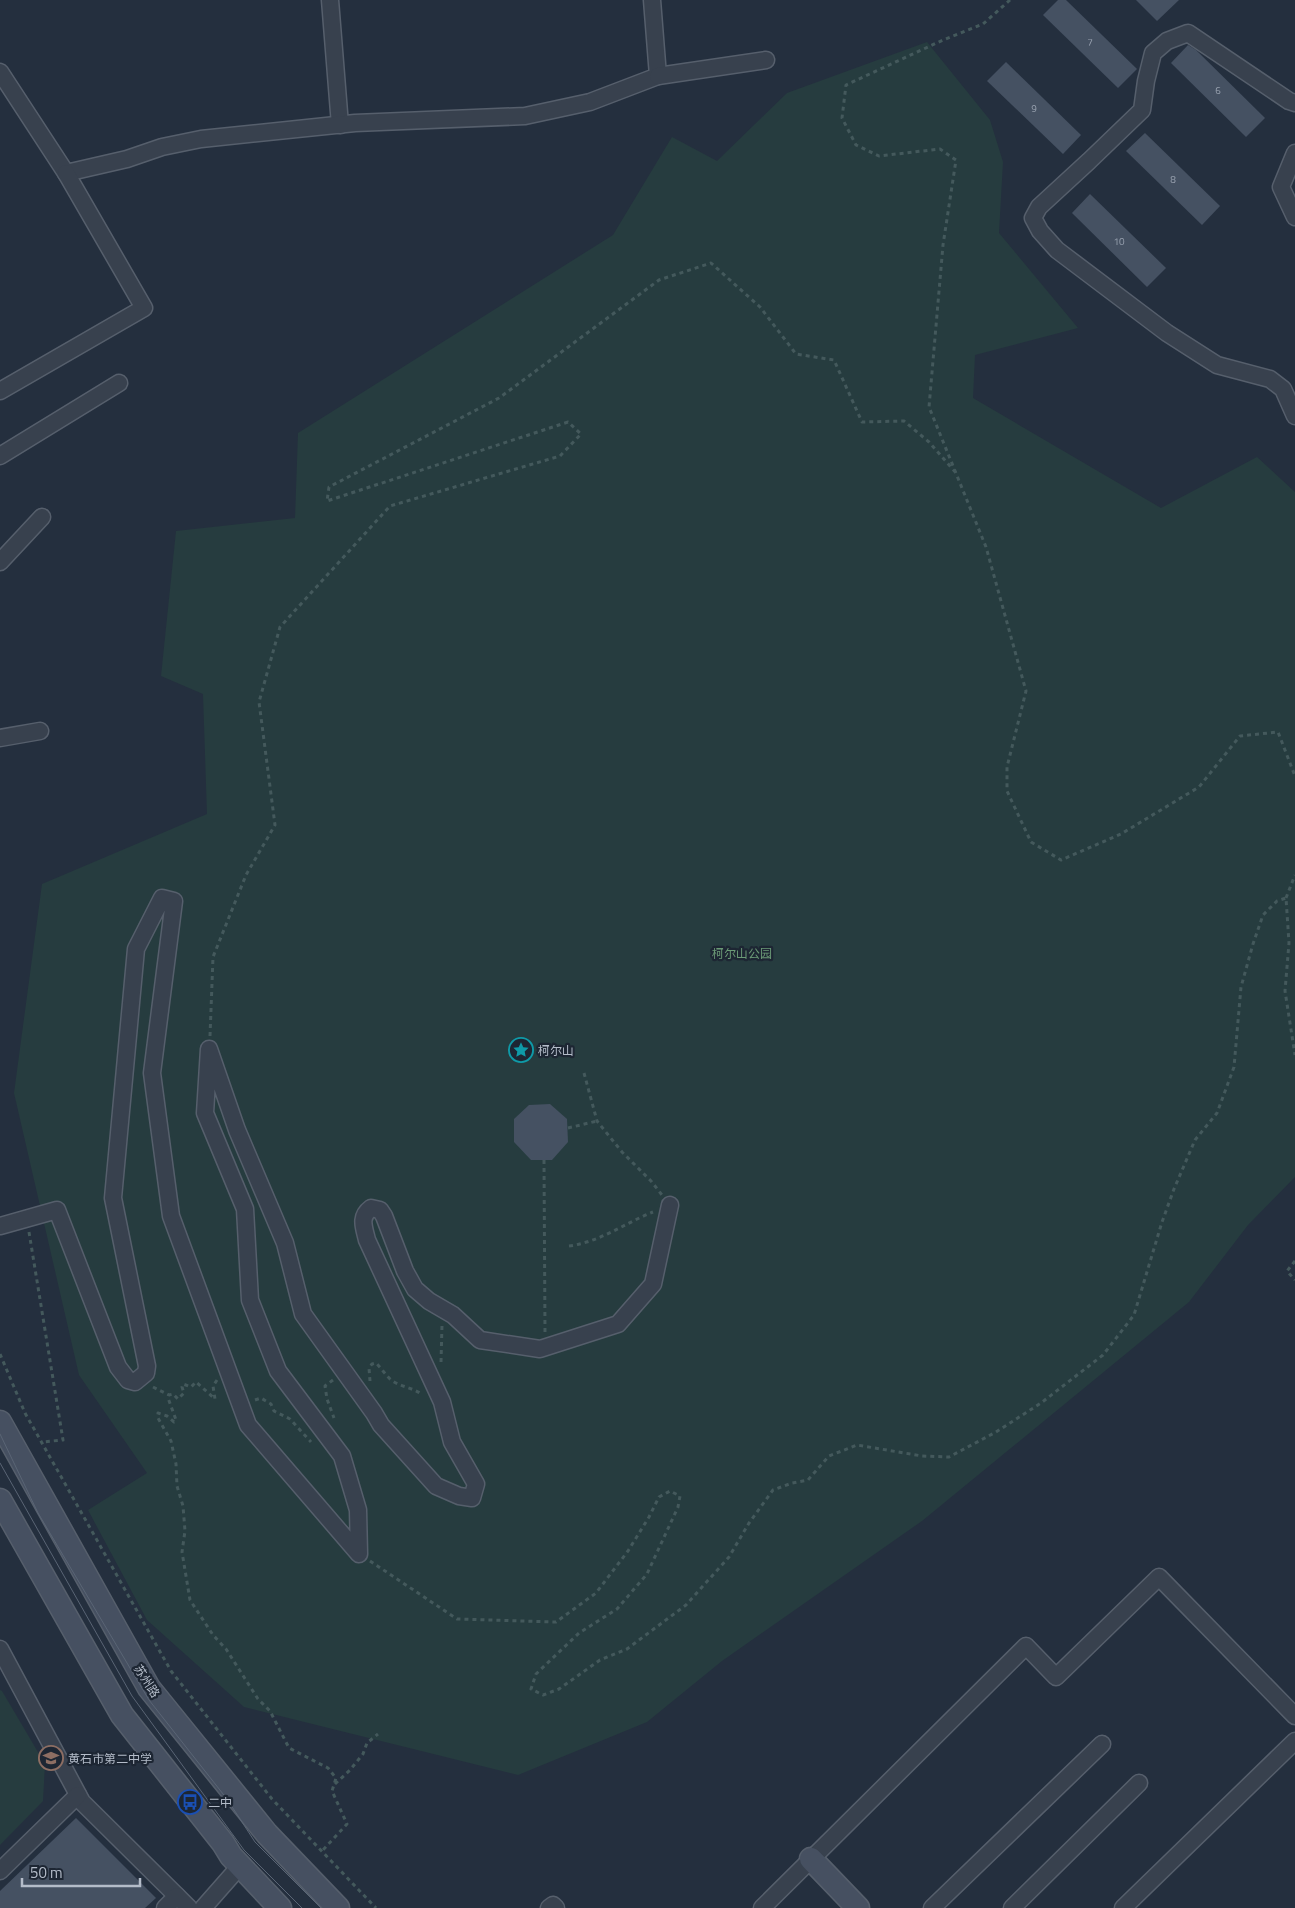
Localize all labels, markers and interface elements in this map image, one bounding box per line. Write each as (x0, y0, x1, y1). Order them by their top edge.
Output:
house number: 7 (1087, 35, 1093, 50)
house number: 6 (1215, 83, 1221, 98)
house number: 9 (1031, 101, 1037, 116)
house number: 8 (1170, 172, 1176, 187)
house number: 10 (1113, 234, 1125, 249)
park label: 柯尔山公园 (712, 944, 772, 963)
place icon: 柯尔山 (508, 1037, 534, 1063)
place label: 柯尔山 (538, 1041, 574, 1060)
street label: 苏州路 (129, 1661, 165, 1701)
school or university icon: 黄石市第二中学 (38, 1745, 64, 1771)
place label: 黄石市第二中学 (68, 1749, 152, 1768)
bus stop icon: 二中 (177, 1789, 203, 1815)
place label: 二中 (208, 1793, 232, 1812)
scale bar (22, 1856, 140, 1888)
text: 50 m (30, 1861, 63, 1884)

